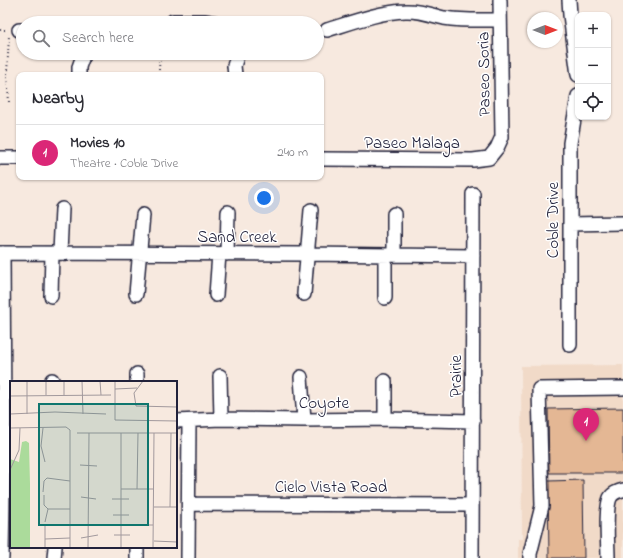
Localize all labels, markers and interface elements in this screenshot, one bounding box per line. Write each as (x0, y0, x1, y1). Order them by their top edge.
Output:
north arrow (527, 12, 563, 48)
map controls (575, 12, 611, 120)
button: + (575, 12, 611, 48)
search box (16, 16, 324, 60)
icon: search (30, 27, 52, 49)
text: Search here (62, 27, 134, 49)
street label: Paseo Soria (471, 31, 498, 117)
button: − (575, 48, 611, 84)
button: locate (575, 84, 611, 120)
text: Nearby (32, 86, 84, 111)
street label: Paseo Malaga (364, 131, 460, 158)
text: Movies 10 (70, 132, 125, 154)
text: 1 (43, 143, 47, 162)
text: 240 m (277, 143, 308, 162)
text: Theatre · Coble Drive (70, 154, 178, 173)
street label: Coble Drive (541, 181, 566, 258)
your location (254, 188, 274, 208)
street label: Sand Creek (197, 225, 277, 250)
street label: Prairie (444, 354, 469, 397)
inset map (10, 381, 177, 548)
street label: Coyote (299, 391, 350, 417)
pin: 1 (573, 408, 599, 441)
street label: Cielo Vista Road (275, 475, 388, 500)

